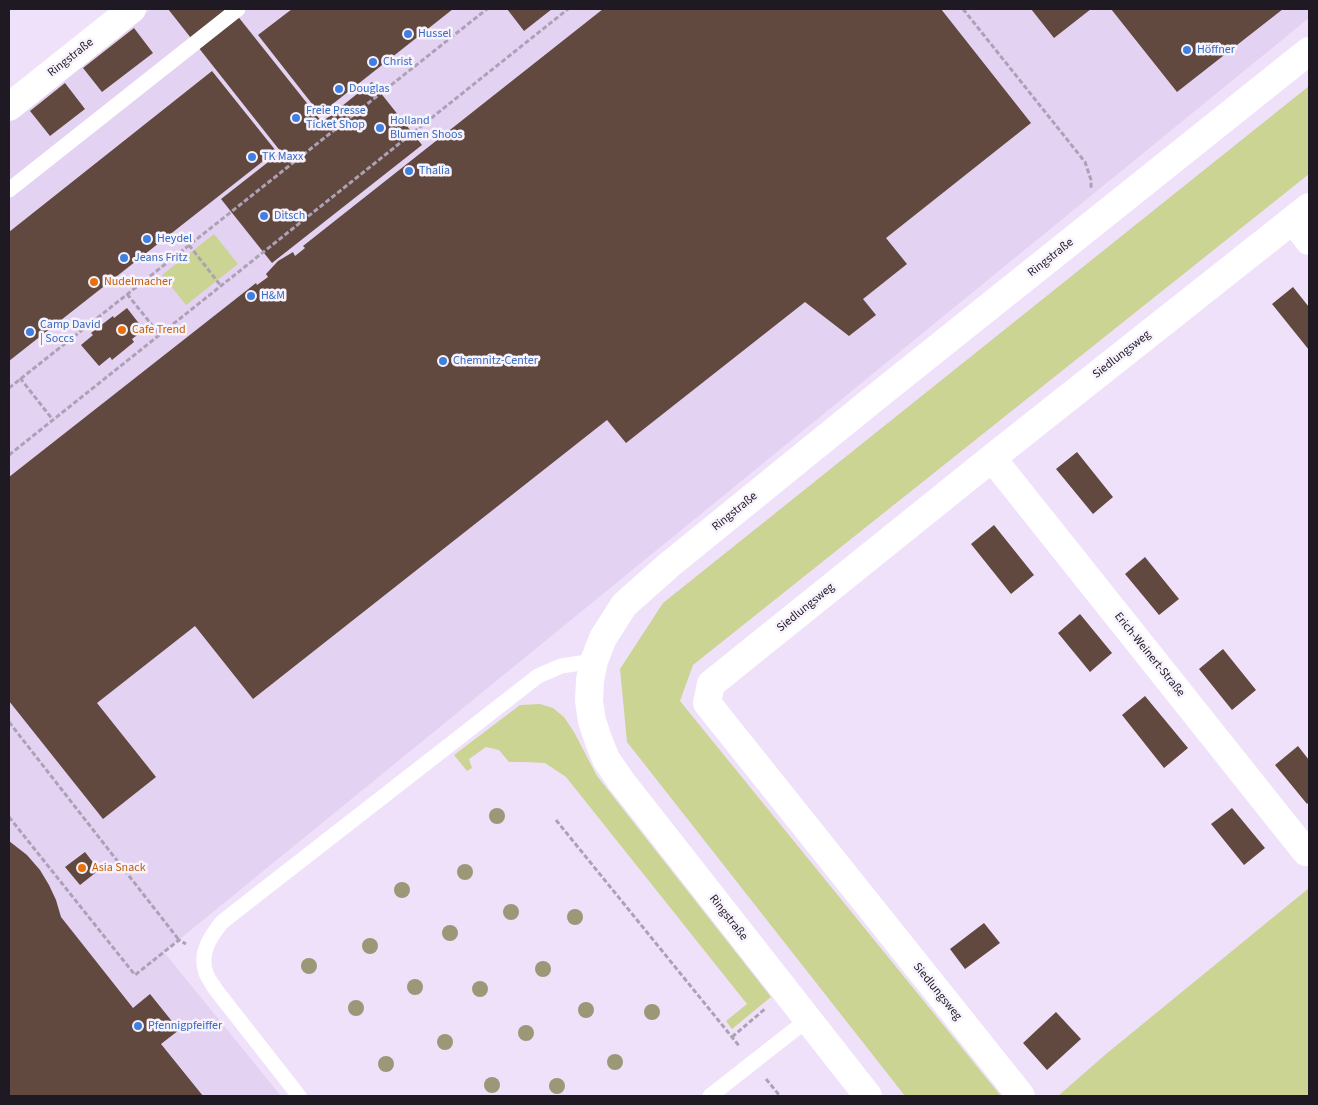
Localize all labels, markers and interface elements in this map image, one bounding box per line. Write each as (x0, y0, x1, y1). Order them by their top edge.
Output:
place label: Hussel (418, 27, 451, 41)
marker: Hussel (402, 28, 414, 40)
street label: Ringstraße (45, 36, 97, 80)
place label: Höffner (1197, 43, 1235, 57)
marker: Höffner (1181, 44, 1193, 56)
place label: Christ (383, 55, 412, 69)
marker: Christ (367, 56, 379, 68)
place label: Douglas (349, 82, 390, 96)
marker: Douglas (333, 83, 345, 95)
place label: Freie Presse Ticket Shop (306, 104, 366, 132)
marker: Freie Presse Ticket Shop (290, 112, 302, 124)
place label: Holland Blumen Shoos (390, 114, 462, 142)
marker: Holland Blumen Shoos (374, 122, 386, 134)
place label: TK Maxx (262, 150, 303, 164)
marker: TK Maxx (246, 151, 258, 163)
place label: Thalia (419, 164, 450, 178)
marker: Thalia (403, 165, 415, 177)
place label: Ditsch (274, 209, 305, 223)
marker: Ditsch (258, 210, 270, 222)
place label: Heydel (157, 232, 192, 246)
marker: Heydel (141, 233, 153, 245)
street label: Ringstraße (1025, 236, 1077, 280)
place label: Jeans Fritz (134, 251, 188, 265)
marker: Jeans Fritz (118, 252, 130, 264)
place label: Nudelmacher (104, 275, 172, 289)
marker: Nudelmacher (88, 276, 100, 288)
place label: H&M (261, 289, 285, 303)
marker: H&M (245, 290, 257, 302)
place label: Camp David | Soccs (40, 318, 101, 346)
place label: Cafe Trend (132, 323, 186, 337)
marker: Cafe Trend (116, 324, 128, 336)
marker: Camp David | Soccs (24, 326, 36, 338)
street label: Siedlungsweg (1090, 328, 1154, 382)
place label: Chemnitz-Center (453, 354, 538, 368)
marker: Chemnitz-Center (437, 355, 449, 367)
street label: Ringstraße (709, 489, 761, 535)
street label: Siedlungsweg (774, 580, 838, 636)
street label: Erich-Weinert-Straße (1111, 610, 1187, 700)
place label: Asia Snack (92, 861, 146, 875)
marker: Asia Snack (76, 862, 88, 874)
street label: Ringstraße (706, 892, 750, 944)
street label: Siedlungsweg (909, 960, 965, 1024)
place label: Pfennigpfeiffer (148, 1019, 222, 1033)
marker: Pfennigpfeiffer (132, 1020, 144, 1032)

